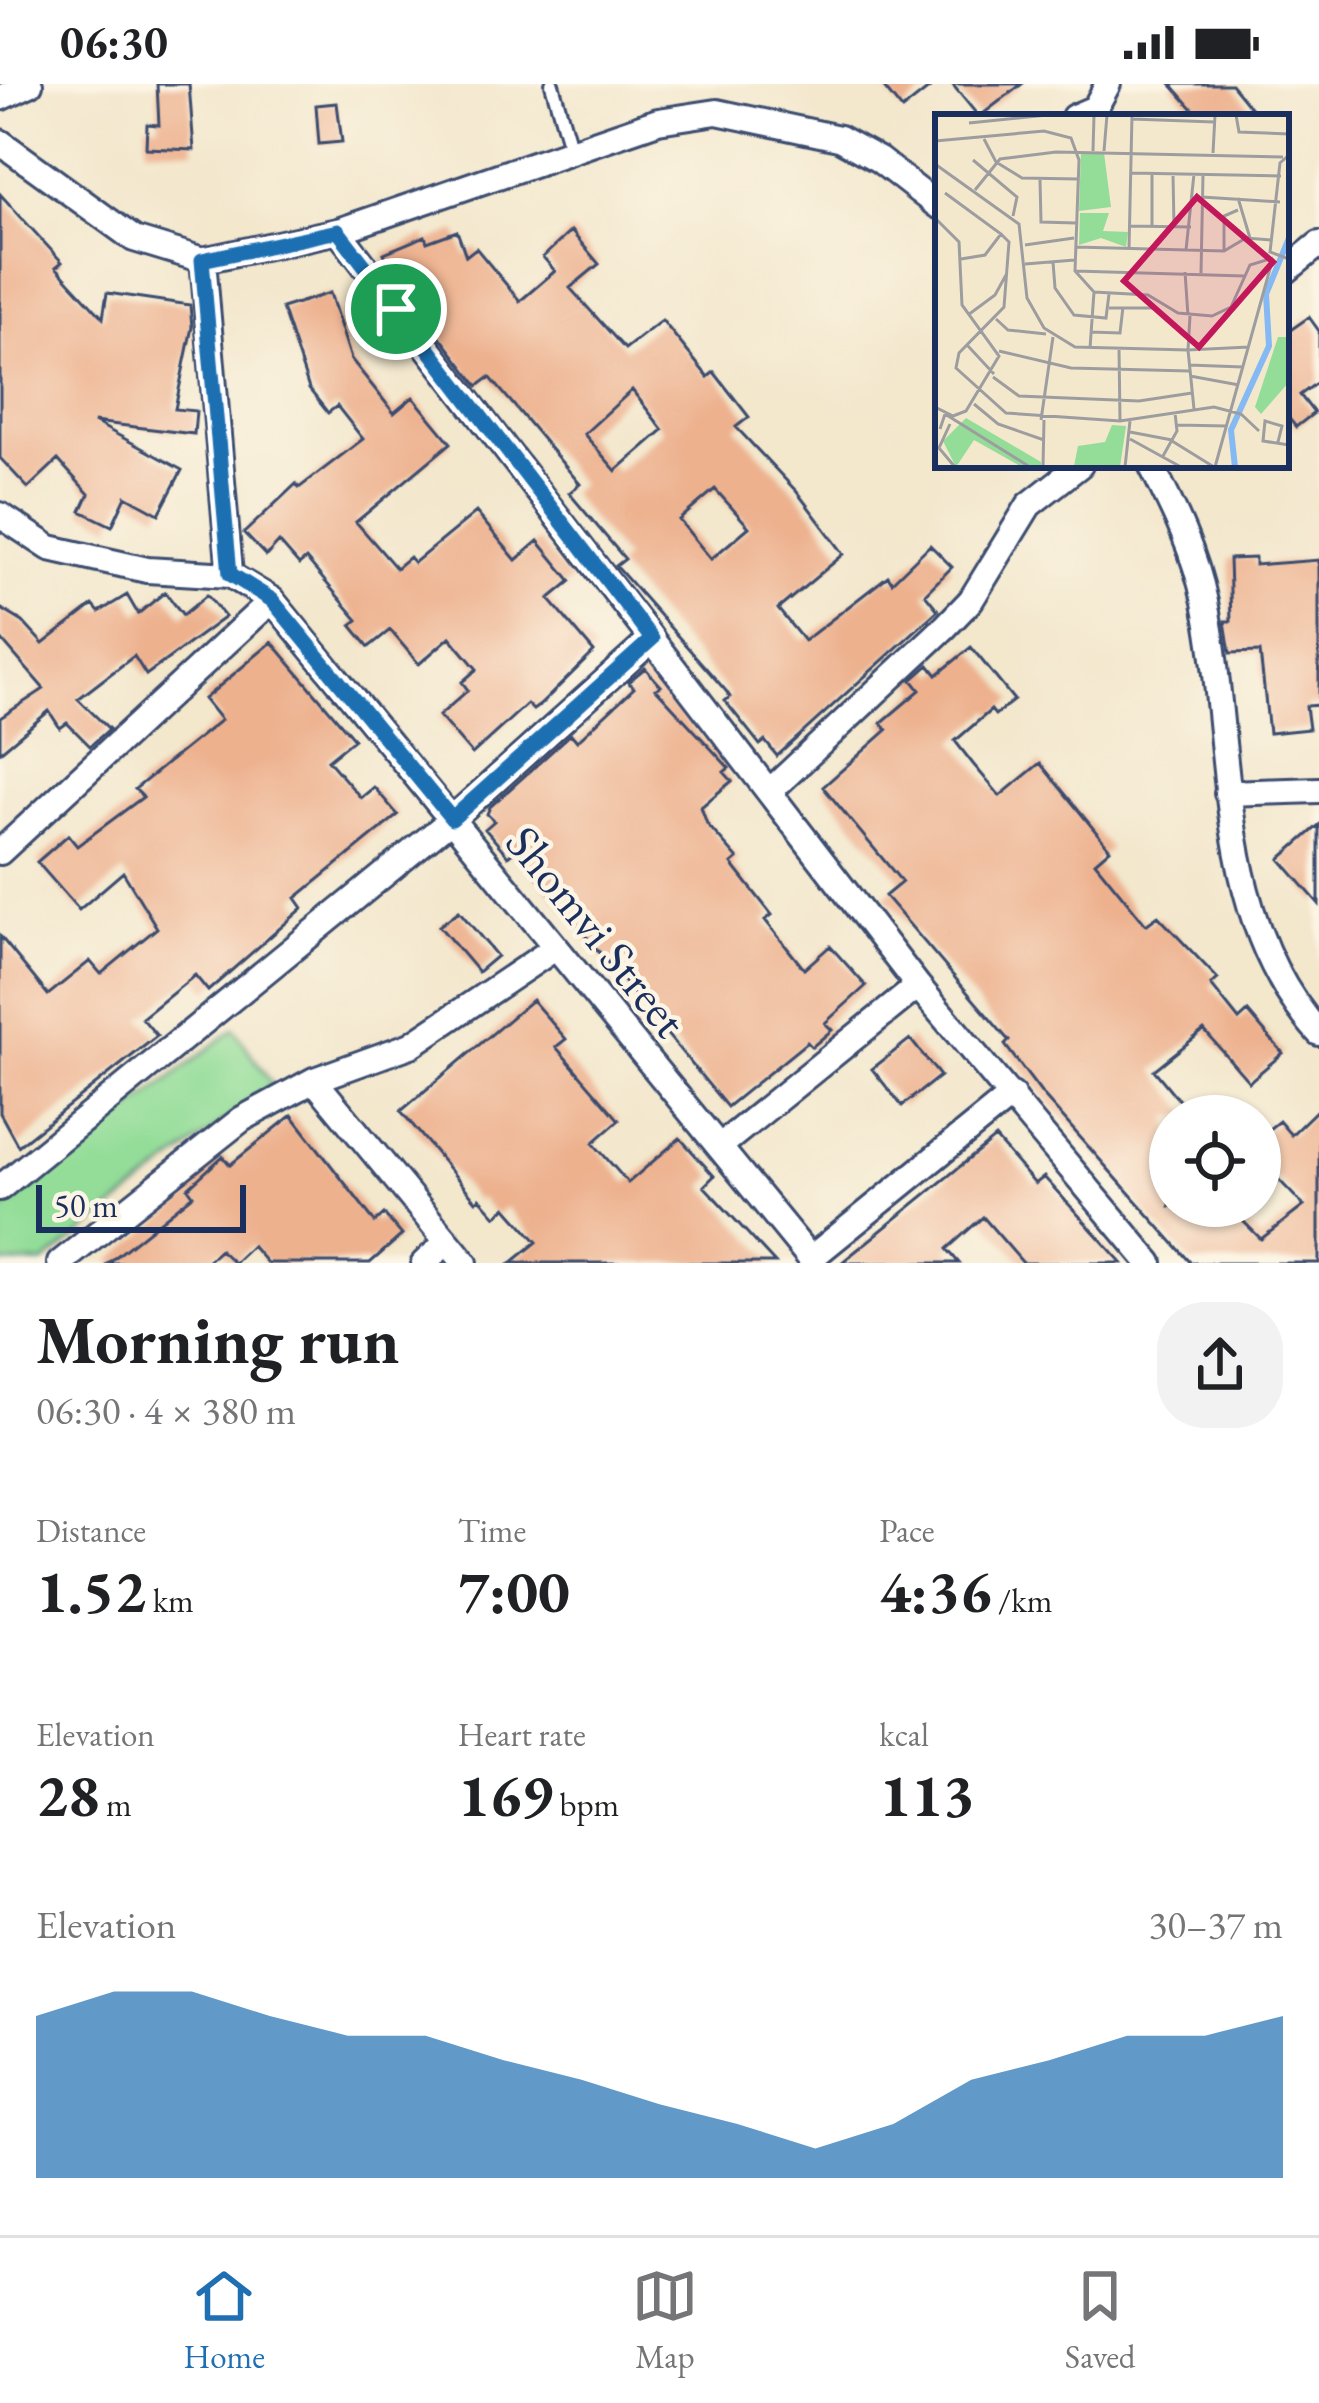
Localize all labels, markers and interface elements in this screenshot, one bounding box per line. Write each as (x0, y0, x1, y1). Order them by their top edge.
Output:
text: 06:30 (60, 13, 168, 71)
inset map (935, 114, 1289, 468)
pin (345, 258, 447, 360)
icon: arrive (363, 276, 429, 342)
street label: Shomvi Street (493, 812, 701, 1050)
map controls (1149, 1095, 1281, 1227)
button: locate (1149, 1095, 1281, 1227)
scale bar (36, 1179, 246, 1232)
text: 50 m (54, 1184, 118, 1227)
text: Morning run (36, 1297, 400, 1383)
button: share (1157, 1302, 1283, 1428)
text: 06:30 · 4 × 380 m (36, 1385, 296, 1436)
text: Distance (36, 1509, 146, 1552)
text: Time (458, 1509, 526, 1552)
text: Pace (879, 1509, 935, 1552)
text: 1.52 (36, 1552, 146, 1630)
text: 7:00 (458, 1552, 570, 1630)
text: 4:36 (879, 1552, 991, 1630)
text: km (146, 1579, 194, 1622)
text: /km (991, 1579, 1052, 1622)
text: Elevation (36, 1713, 155, 1756)
text: Heart rate (458, 1713, 586, 1756)
text: kcal (879, 1713, 929, 1756)
text: 28 (36, 1756, 99, 1834)
text: 169 (458, 1756, 553, 1834)
text: 113 (879, 1756, 975, 1834)
text: m (99, 1783, 132, 1826)
text: bpm (553, 1783, 619, 1826)
text: Elevation (36, 1899, 176, 1950)
text: 30–37 m (1149, 1899, 1283, 1950)
tab: Home (183, 2263, 265, 2378)
tab: Map (632, 2263, 698, 2378)
tab: Saved (1065, 2263, 1136, 2378)

